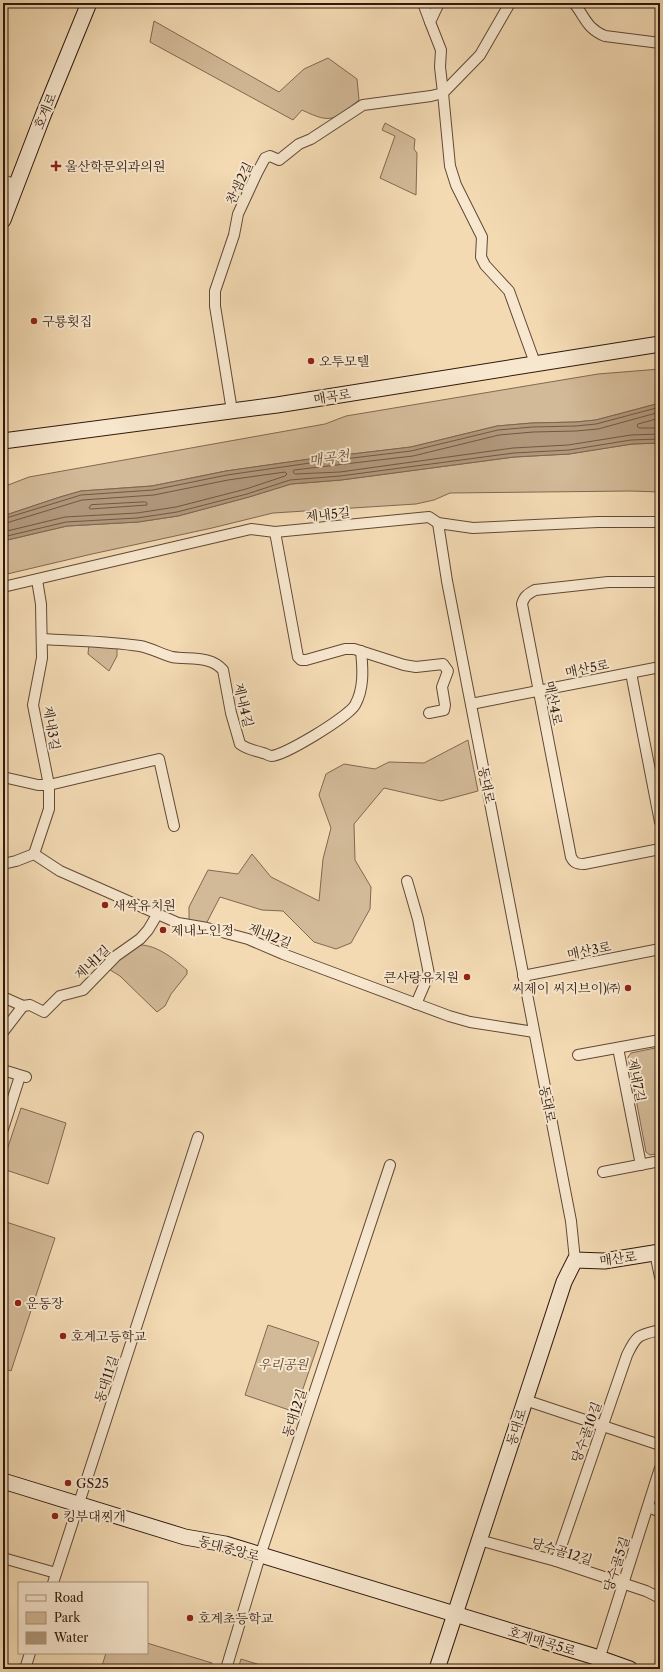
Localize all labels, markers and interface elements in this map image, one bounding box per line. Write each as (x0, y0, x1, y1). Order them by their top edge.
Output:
street label: 호계로 (31, 90, 60, 131)
place label: 울산학문외과의원 (65, 158, 165, 174)
street label: 찬샘2길 (222, 159, 256, 207)
marker: 울산학문외과의원 (50, 160, 62, 172)
place label: 구룡횟집 (42, 313, 92, 329)
marker: 구룡횟집 (29, 316, 39, 326)
place label: 오투모텔 (319, 353, 369, 369)
marker: 오투모텔 (306, 356, 316, 366)
street label: 매곡로 (312, 385, 352, 407)
water label: 매곡천 (308, 446, 352, 470)
street label: 제내5길 (305, 504, 351, 524)
street label: 매산5로 (564, 656, 611, 680)
street label: 매산4로 (542, 679, 566, 727)
street label: 제내4길 (231, 681, 257, 729)
street label: 제내3길 (40, 705, 64, 751)
street label: 동대로 (476, 765, 499, 805)
place label: 새싹유치원 (113, 897, 176, 913)
marker: 새싹유치원 (100, 900, 110, 910)
street label: 제내2길 (246, 919, 294, 951)
place label: 제내노인정 (171, 922, 234, 938)
marker: 제내노인정 (158, 925, 168, 935)
street label: 매산3로 (565, 938, 613, 962)
street label: 제내1길 (71, 941, 113, 983)
place label: 큰사랑유치원 (384, 969, 459, 985)
marker: 큰사랑유치원 (462, 972, 472, 982)
place label: 씨제이 씨지브이)㈜ (512, 980, 620, 996)
marker: 씨제이 씨지브이)㈜ (623, 983, 633, 993)
street label: 제내7길 (625, 1057, 649, 1103)
street label: 동대로 (537, 1084, 560, 1124)
street label: 매산로 (598, 1248, 638, 1268)
place label: 운동장 (26, 1295, 64, 1311)
marker: 운동장 (13, 1298, 23, 1308)
place label: 호계고등학교 (71, 1328, 147, 1344)
marker: 호계고등학교 (58, 1331, 68, 1341)
street label: 동대11길 (91, 1353, 121, 1405)
park label: 우리공원 (258, 1356, 310, 1372)
street label: 동대12길 (279, 1386, 309, 1440)
street label: 당수골10길 (568, 1399, 604, 1465)
street label: 동대로 (503, 1406, 530, 1447)
place label: GS25 (76, 1475, 109, 1491)
marker: GS25 (63, 1478, 73, 1488)
place label: 킹부대찌개 (63, 1508, 126, 1524)
marker: 킹부대찌개 (50, 1511, 60, 1521)
street label: 동대중앙로 (197, 1532, 262, 1564)
street label: 당수골12길 (529, 1534, 595, 1568)
street label: 당수골5길 (600, 1534, 632, 1594)
legend (18, 1582, 148, 1654)
text: Road (54, 1590, 84, 1605)
text: Park (54, 1610, 81, 1625)
place label: 호계초등학교 (198, 1610, 274, 1626)
marker: 호계초등학교 (185, 1613, 195, 1623)
street label: 호계매곡5로 (506, 1623, 578, 1659)
text: Water (53, 1630, 88, 1645)

